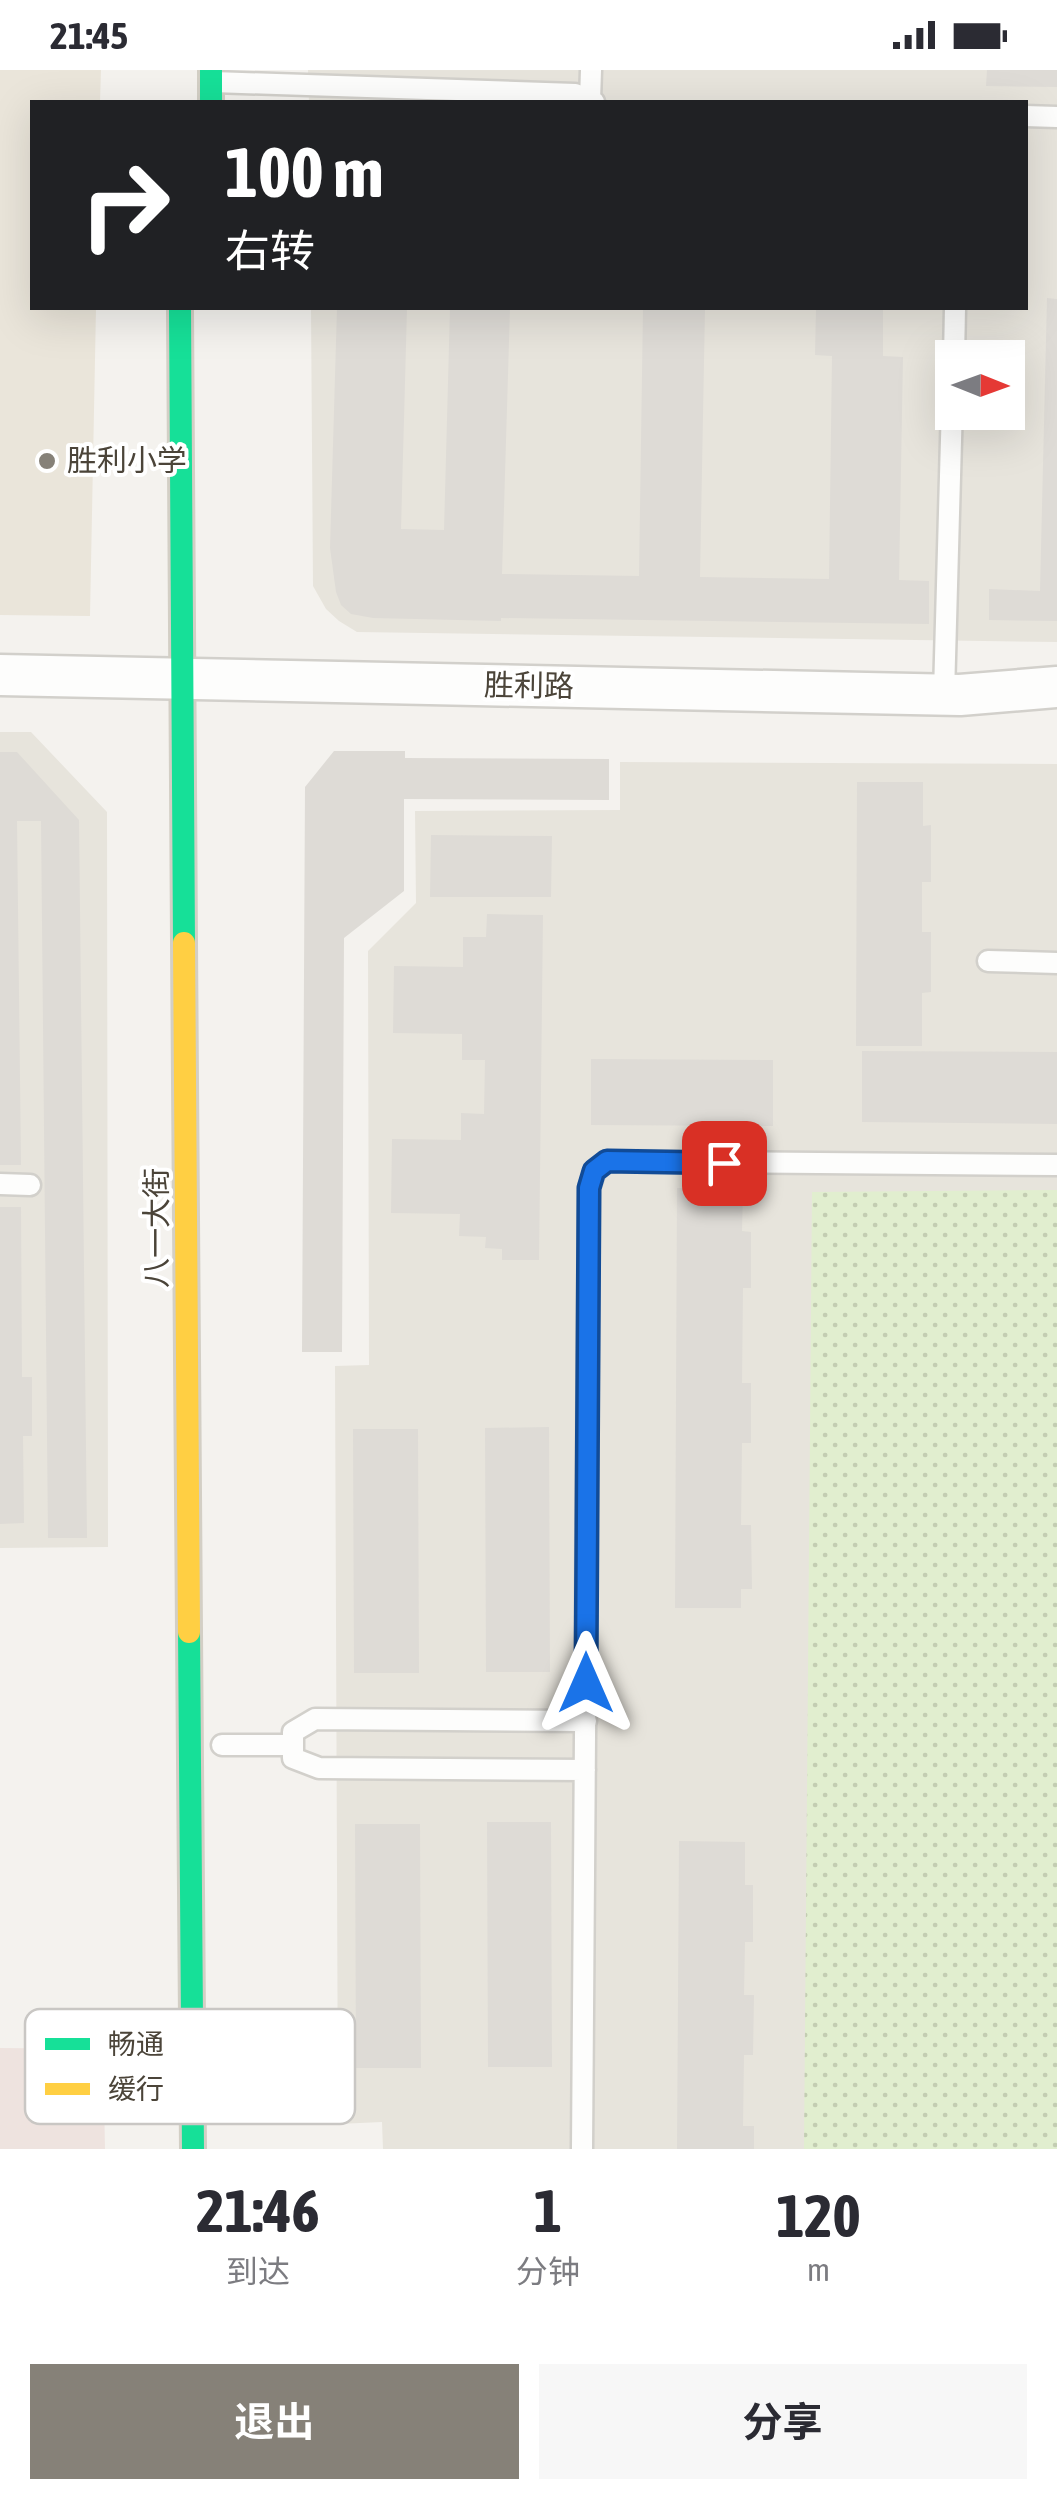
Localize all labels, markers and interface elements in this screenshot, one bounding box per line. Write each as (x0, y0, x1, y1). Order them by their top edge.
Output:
text: 21:45 (50, 14, 128, 57)
text: 100 m (225, 132, 384, 212)
icon: right (60, 140, 190, 270)
text: 右转 (225, 225, 315, 277)
north arrow (935, 340, 1025, 430)
map controls (935, 340, 1025, 430)
place label: 胜利小学 (67, 443, 187, 477)
marker: 胜利小学 (36, 450, 58, 472)
street label: 胜利路 (484, 667, 574, 703)
pin (682, 1121, 767, 1206)
icon: arrive (697, 1136, 752, 1191)
street label: 八一大街 (139, 1168, 173, 1288)
position arrow (534, 1631, 638, 1735)
legend (25, 2009, 355, 2124)
text: 畅通 (108, 2028, 164, 2060)
text: 缓行 (108, 2073, 164, 2105)
text: 21:46 (196, 2176, 320, 2245)
text: 1 (534, 2176, 562, 2245)
text: 120 (776, 2181, 861, 2250)
text: m (807, 2251, 830, 2288)
text: 到达 (226, 2253, 290, 2290)
text: 分钟 (516, 2253, 580, 2290)
button: 退出 (30, 2364, 519, 2479)
button: 分享 (539, 2364, 1027, 2479)

